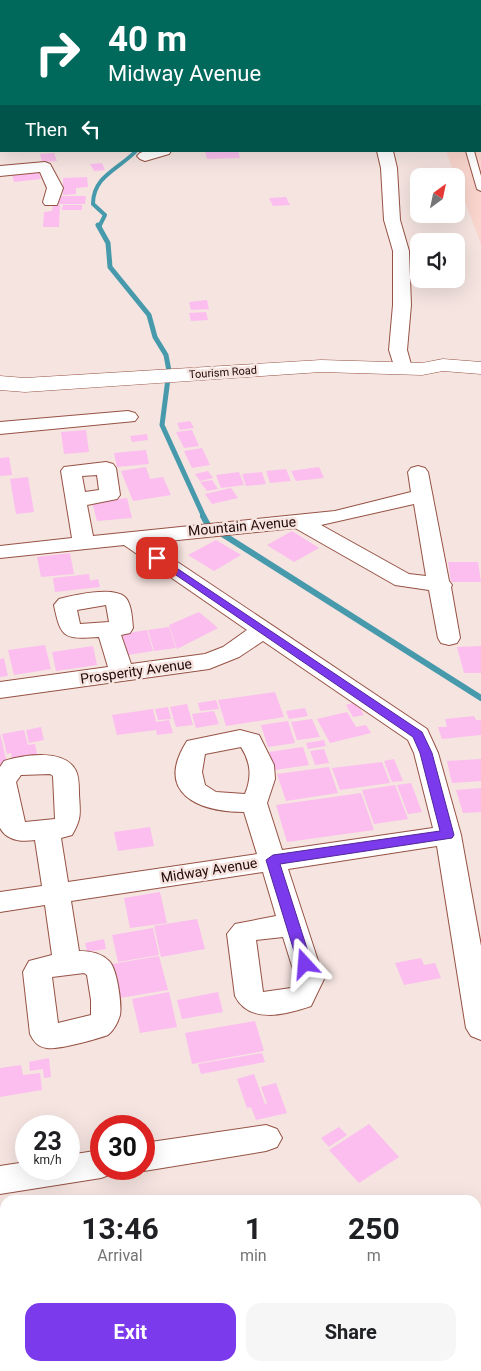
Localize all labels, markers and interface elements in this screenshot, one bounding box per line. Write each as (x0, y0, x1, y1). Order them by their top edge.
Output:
text: 40 m (108, 19, 187, 60)
icon: right (25, 20, 90, 85)
text: Midway Avenue (108, 61, 261, 86)
icon: left (77, 115, 105, 143)
text: Then (25, 118, 67, 141)
north arrow (410, 168, 465, 222)
map controls (410, 168, 465, 288)
button: sound (410, 233, 465, 288)
street label: Tourism Road (189, 364, 257, 381)
street label: Mountain Avenue (187, 513, 297, 539)
pin (136, 537, 178, 579)
icon: arrive (143, 544, 171, 572)
street label: Prosperity Avenue (79, 655, 193, 687)
street label: Midway Avenue (160, 854, 258, 886)
position arrow (278, 937, 330, 989)
speed limit sign: 30 (90, 1115, 155, 1180)
text: 23 (33, 1127, 62, 1156)
text: km/h (33, 1153, 62, 1167)
text: 13:46 (81, 1211, 159, 1246)
text: 1 (245, 1211, 262, 1246)
text: 250 (348, 1211, 400, 1246)
text: Arrival (97, 1246, 143, 1265)
text: min (240, 1246, 267, 1265)
text: m (367, 1246, 381, 1265)
button: Exit (25, 1303, 236, 1361)
button: Share (246, 1303, 456, 1361)

